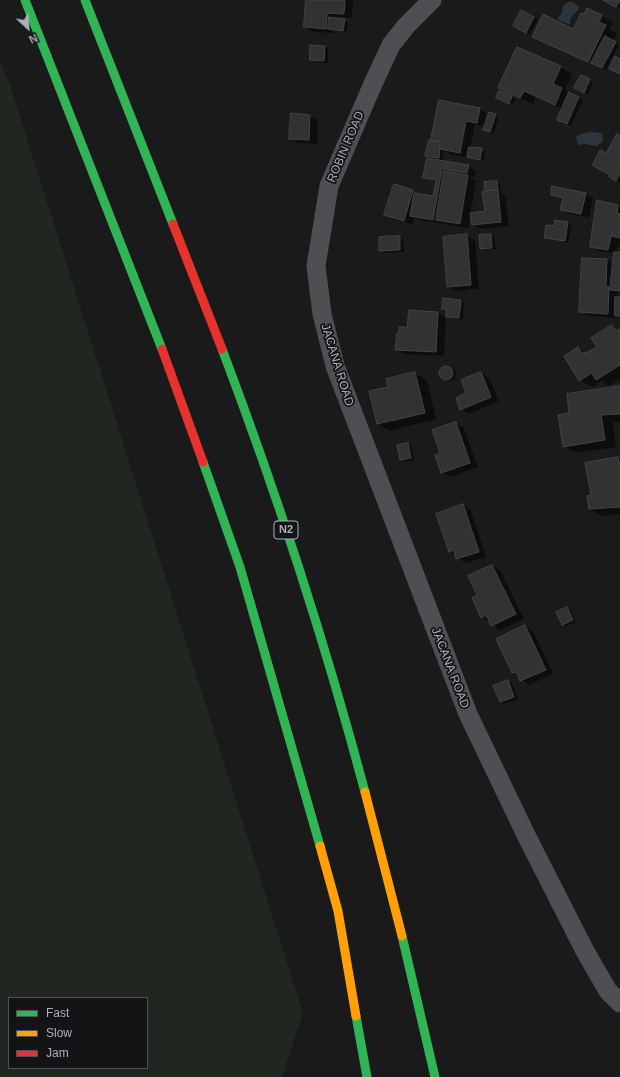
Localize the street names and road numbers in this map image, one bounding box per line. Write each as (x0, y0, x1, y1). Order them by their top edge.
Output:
street label: ROBIN ROAD (325, 109, 367, 185)
street label: JACANA ROAD (318, 322, 356, 408)
road number: N2 (274, 521, 298, 539)
street label: JACANA ROAD (428, 626, 472, 710)

